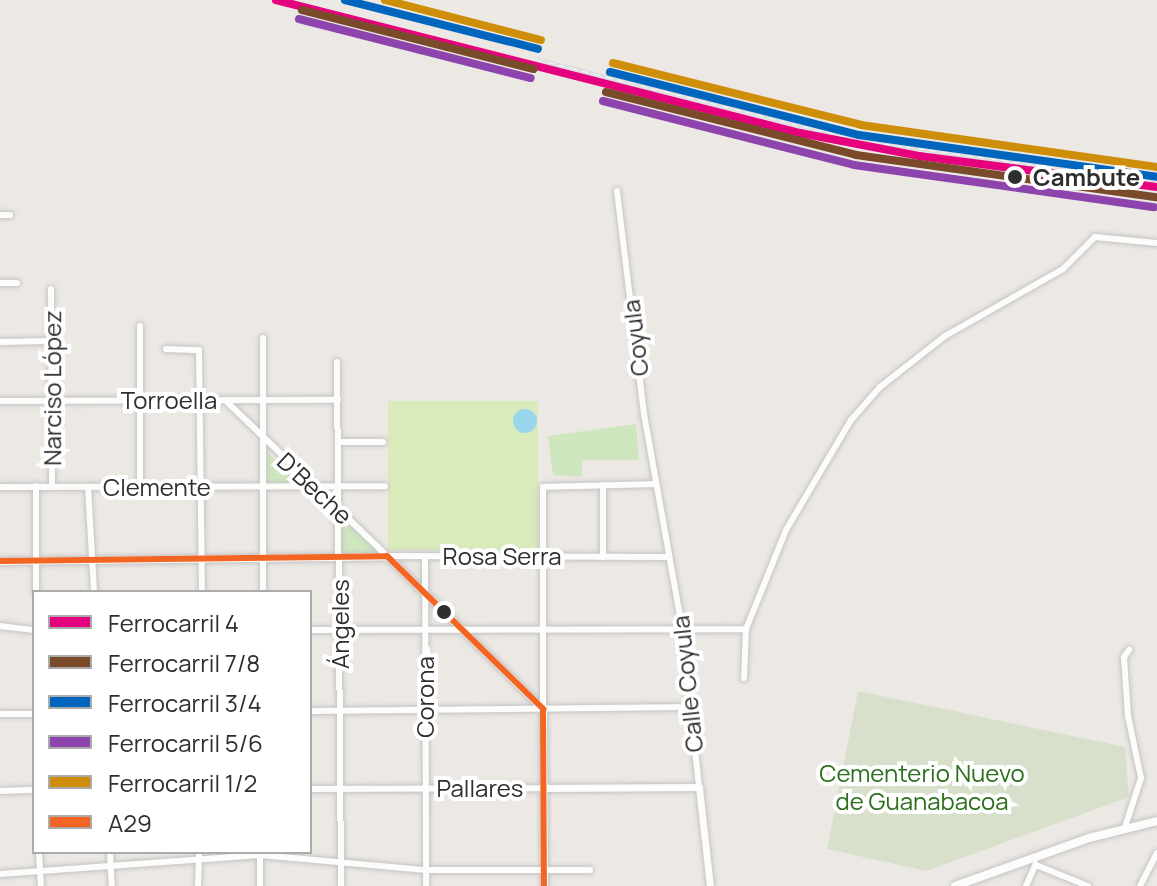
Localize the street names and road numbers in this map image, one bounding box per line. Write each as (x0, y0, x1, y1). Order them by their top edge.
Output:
street label: Coyula (616, 298, 654, 378)
street label: Narciso López (38, 310, 66, 466)
street label: Torroella (121, 386, 217, 414)
street label: D'Beche (272, 446, 358, 530)
street label: Clemente (103, 473, 211, 501)
street label: Rosa Serra (443, 542, 561, 570)
street label: Ángeles (326, 579, 354, 669)
street label: Calle Coyula (666, 614, 708, 754)
street label: Corona (411, 656, 439, 738)
street label: Pallares (437, 774, 523, 802)

